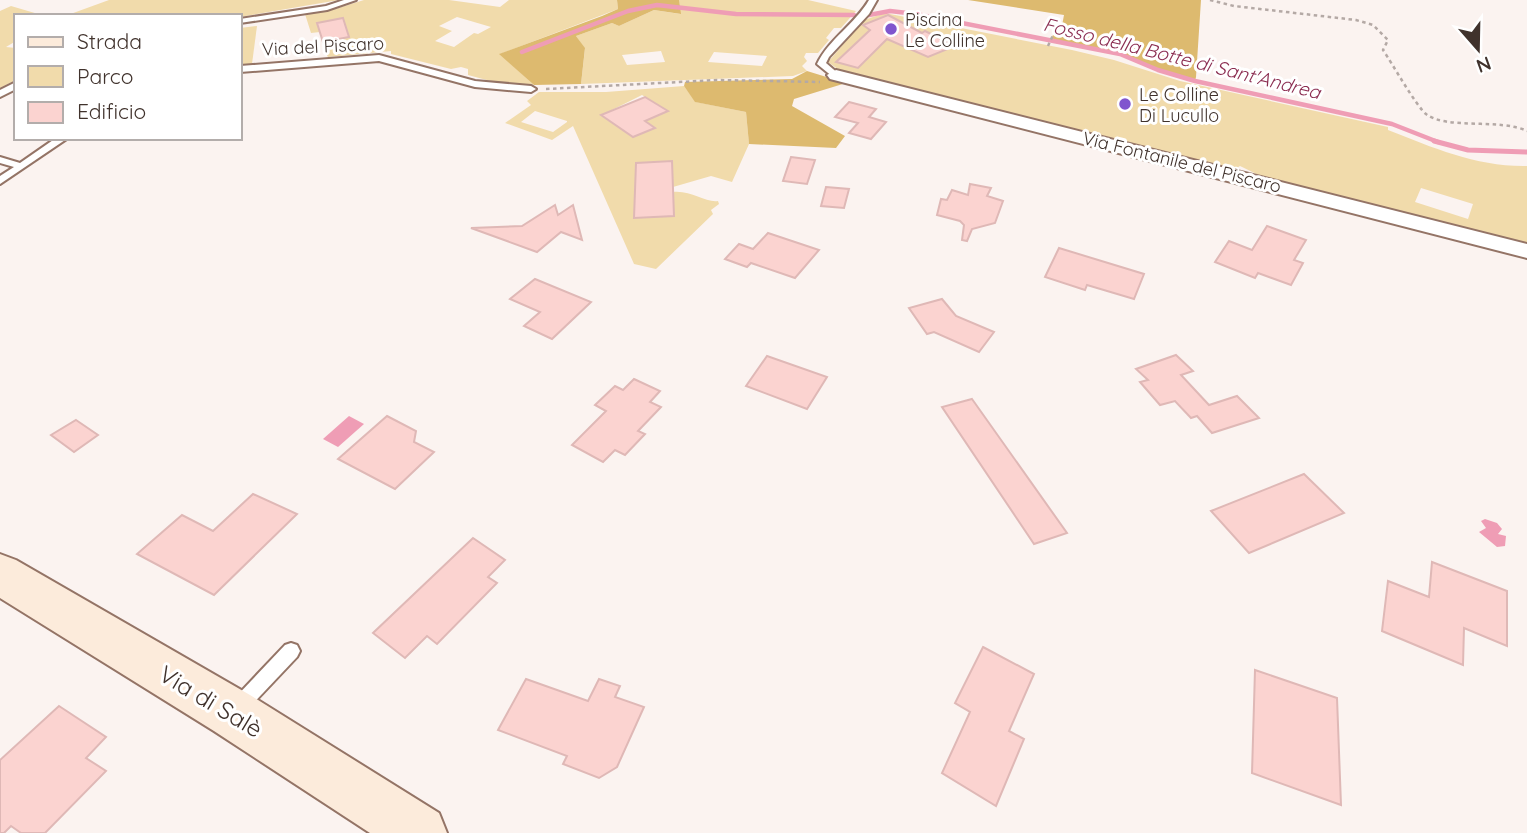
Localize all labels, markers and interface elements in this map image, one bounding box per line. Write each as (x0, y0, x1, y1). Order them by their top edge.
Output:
place label: Piscina Le Colline (905, 8, 985, 52)
water label: Fosso della Botte di Sant'Andrea (1041, 12, 1324, 104)
legend (14, 14, 242, 140)
north arrow (1443, 14, 1513, 84)
marker: Piscina Le Colline (883, 21, 899, 37)
text: Strada (77, 28, 142, 54)
street label: Via del Piscaro (261, 31, 385, 61)
text: N (1473, 51, 1494, 79)
text: Parco (77, 63, 133, 89)
place label: Le Colline Di Lucullo (1139, 83, 1219, 127)
marker: Le Colline Di Lucullo (1117, 96, 1133, 112)
text: Edificio (77, 98, 146, 124)
street label: Via Fontanile del Piscaro (1080, 126, 1284, 198)
street label: Via di Salè (154, 658, 268, 744)

